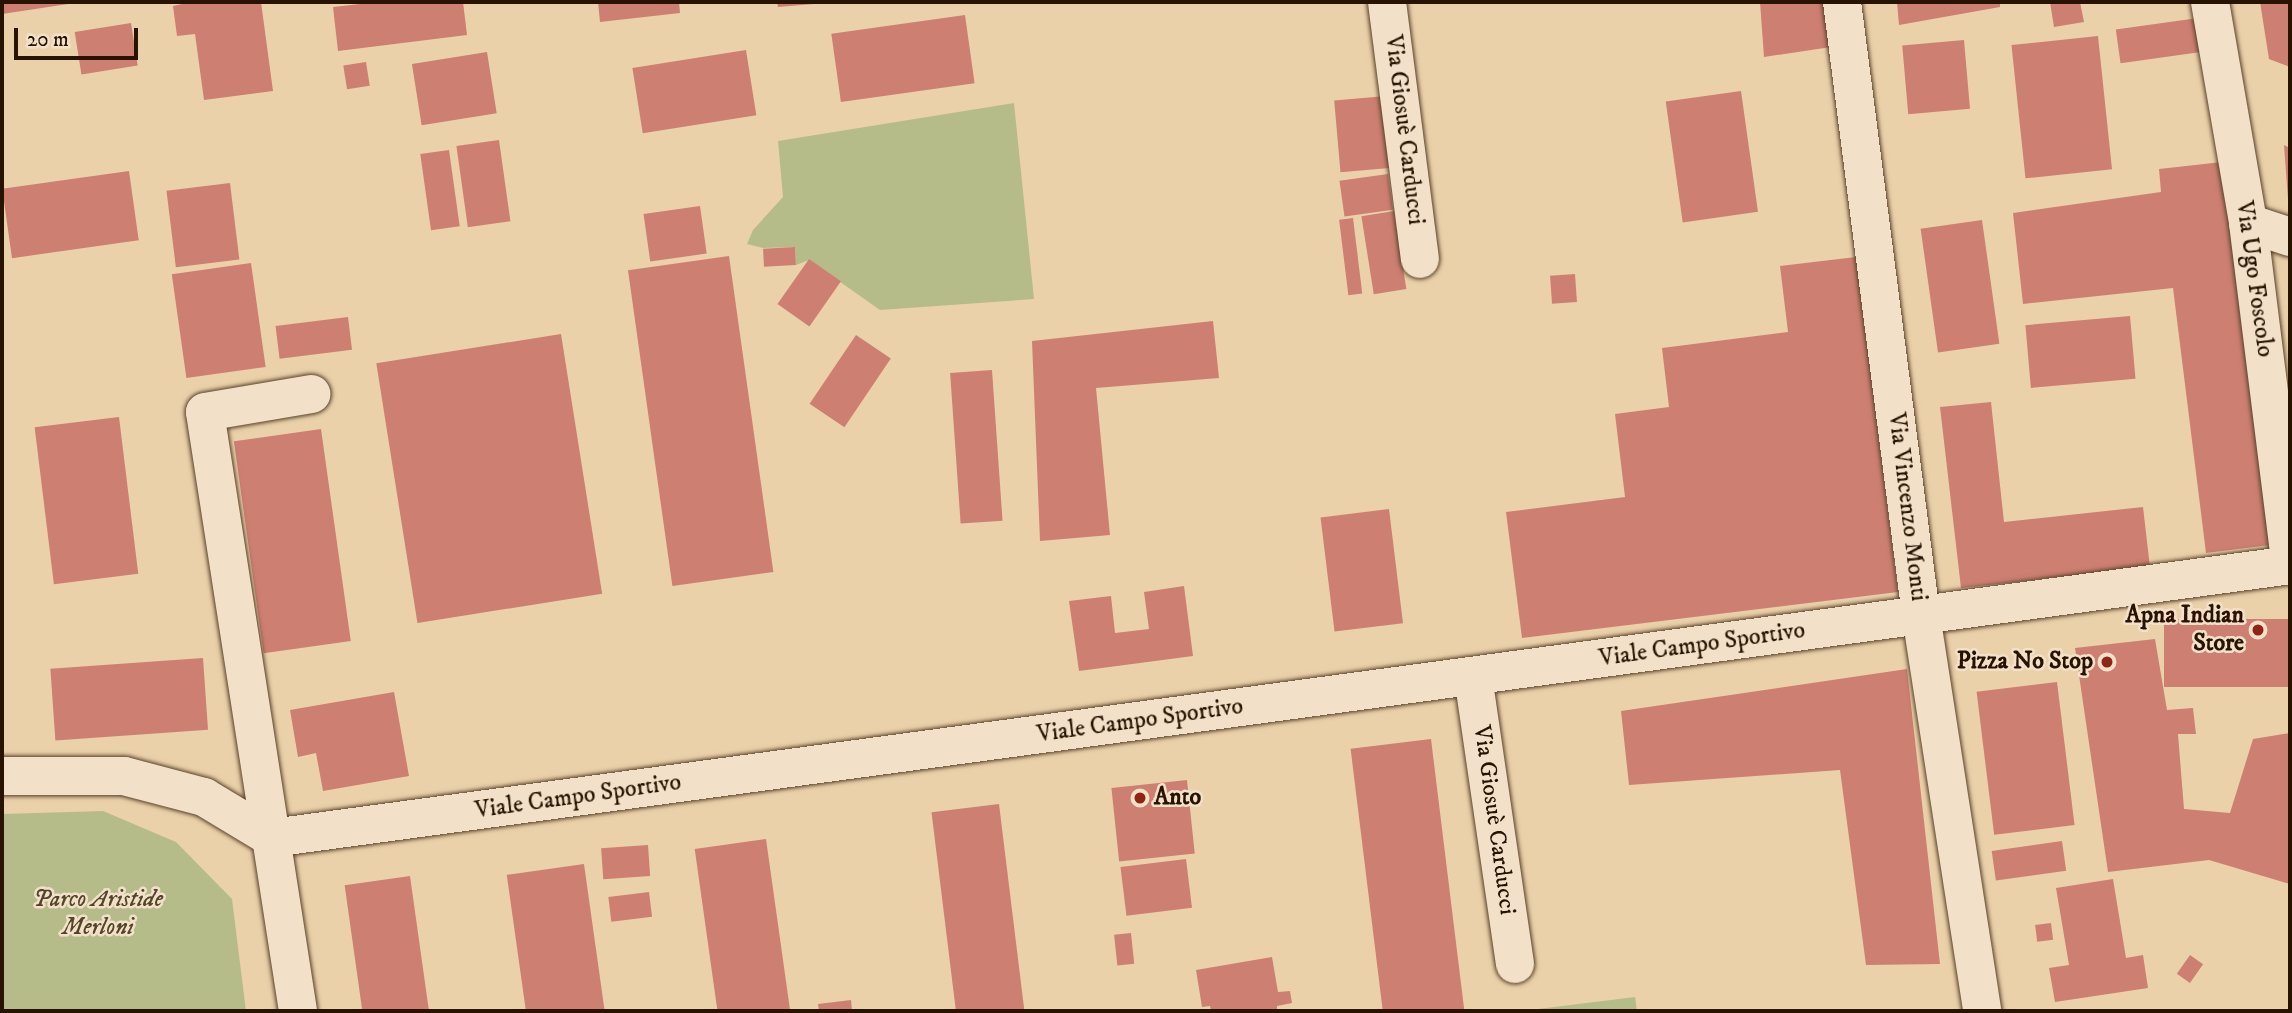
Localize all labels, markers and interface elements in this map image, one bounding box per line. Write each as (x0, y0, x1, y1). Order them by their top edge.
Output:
scale bar (18, 14, 142, 58)
text: 20 m (27, 27, 69, 53)
street label: Via Giosuè Carducci (1378, 33, 1430, 227)
street label: Via Ugo Foscolo (2229, 199, 2279, 359)
street label: Via Vincenzo Monti (1881, 411, 1933, 603)
place label: Apna Indian Store (2126, 602, 2244, 658)
street label: Viale Campo Sportivo (1597, 616, 1807, 674)
marker: Apna Indian Store (2250, 622, 2266, 638)
place label: Pizza No Stop (1957, 648, 2093, 676)
marker: Pizza No Stop (2099, 654, 2115, 670)
street label: Viale Campo Sportivo (1035, 692, 1245, 750)
street label: Via Giosuè Carducci (1466, 723, 1522, 917)
street label: Viale Campo Sportivo (473, 768, 683, 826)
place label: Anto (1154, 784, 1201, 812)
marker: Anto (1132, 790, 1148, 806)
park label: Parco Aristide Merloni (33, 886, 163, 942)

